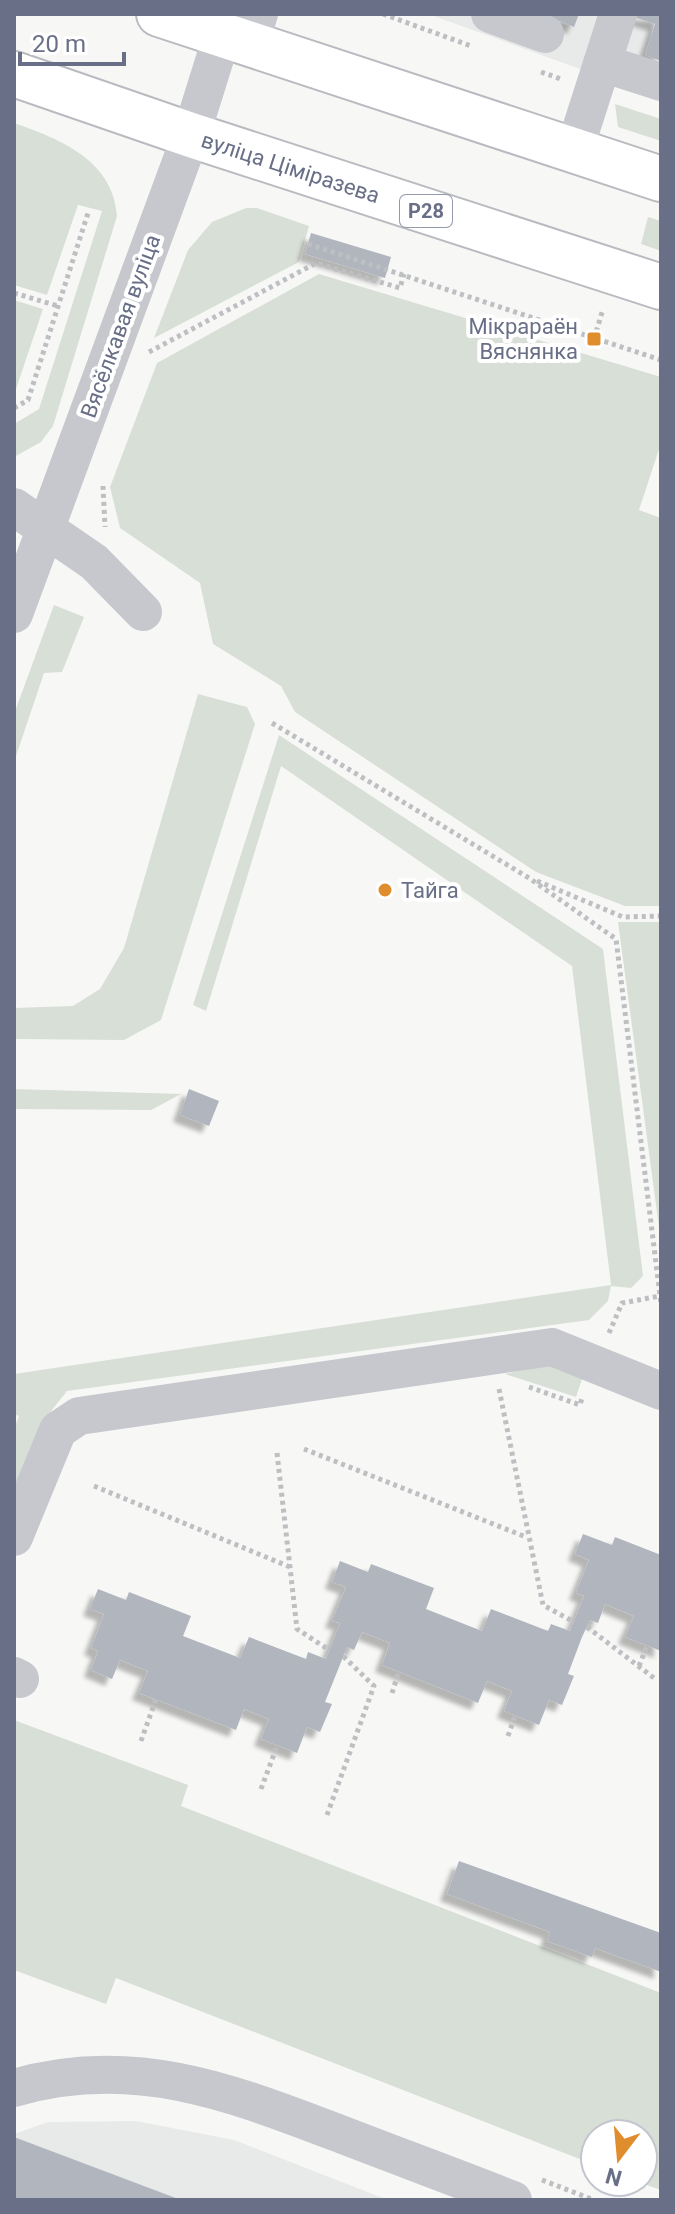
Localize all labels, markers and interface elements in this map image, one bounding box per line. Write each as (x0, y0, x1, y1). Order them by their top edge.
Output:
scale bar (20, 16, 124, 66)
text: 20 m (32, 30, 86, 58)
street label: вуліца Ціміразева (198, 127, 383, 208)
road number: Р28 (400, 195, 452, 227)
street label: Вясёлкавая вуліца (76, 231, 165, 421)
place label: Мікрараён Вяснянка (469, 314, 578, 364)
marker: Мікрараён Вяснянка (585, 330, 603, 348)
place label: Тайга (401, 878, 459, 903)
marker: Тайга (376, 881, 394, 899)
north arrow (579, 2118, 659, 2198)
text: N (603, 2163, 625, 2191)

